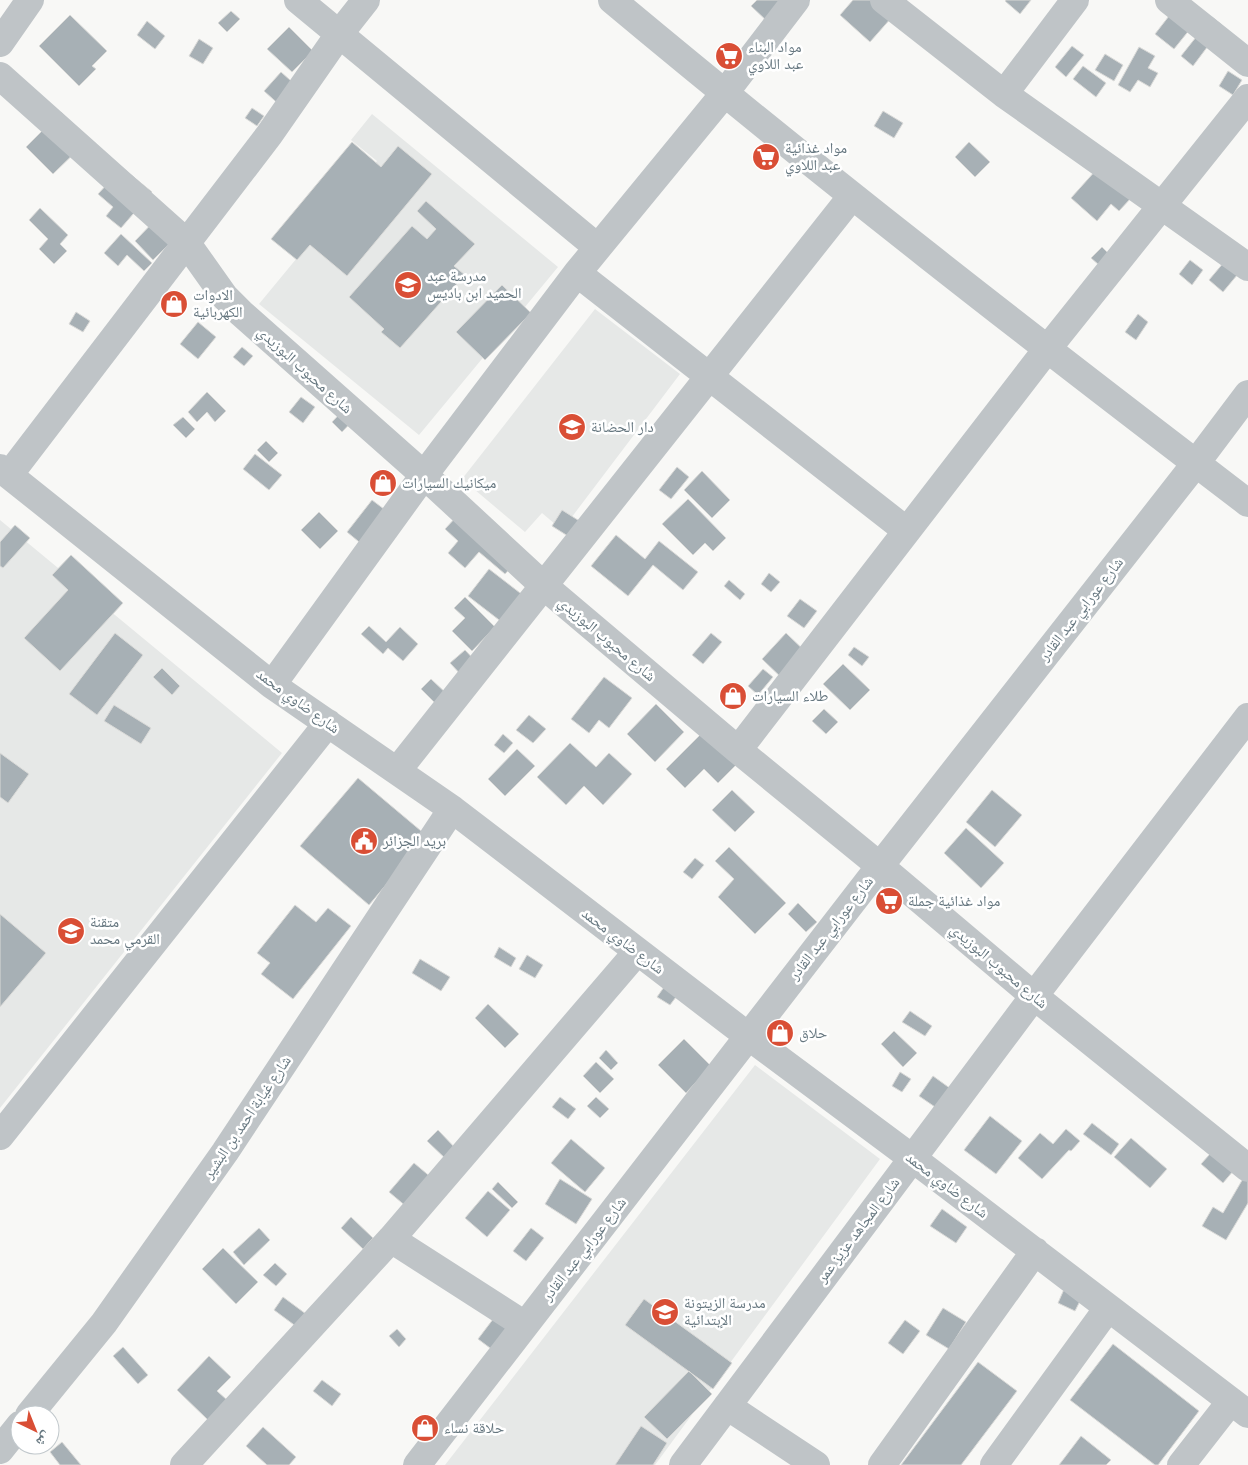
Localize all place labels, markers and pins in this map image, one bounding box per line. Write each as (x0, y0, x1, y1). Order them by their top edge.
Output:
place label: مواد البناء عبد اللاوي (748, 37, 804, 76)
supermarket icon: مواد البناء عبد اللاوي (714, 41, 744, 71)
place label: مواد غذائية عبد اللاوي (785, 138, 847, 177)
supermarket icon: مواد غذائية عبد اللاوي (751, 142, 781, 172)
place label: مدرسة عبد الحميد ابن باديس (427, 266, 521, 303)
school or university icon: مدرسة عبد الحميد ابن باديس (393, 270, 423, 300)
place label: الادوات الكهربائية (193, 285, 243, 321)
shop icon: الادوات الكهربائية (159, 289, 189, 319)
school or university icon: دار الحضانة (557, 412, 587, 442)
place label: دار الحضانة (591, 417, 654, 436)
shop icon: ميكانيك السيارات (368, 468, 398, 498)
place label: ميكانيك السيارات (402, 473, 496, 492)
shop icon: طلاء السيارات (718, 681, 748, 711)
place label: طلاء السيارات (752, 686, 829, 705)
public building icon: بريد الجزائر (349, 826, 379, 856)
place label: بريد الجزائر (382, 831, 446, 850)
supermarket icon: مواد غذائية جملة (874, 886, 904, 916)
place label: مواد غذائية جملة (908, 891, 1001, 910)
place label: متقنة القرمي محمد (90, 912, 160, 951)
school or university icon: متقنة القرمي محمد (56, 916, 86, 946)
shop icon: حلاق (765, 1018, 795, 1048)
place label: حلاق (799, 1023, 828, 1043)
place label: مدرسة الزيتونة الإبتدائية (684, 1293, 766, 1329)
school or university icon: مدرسة الزيتونة الإبتدائية (650, 1297, 680, 1327)
shop icon: حلاقة نساء (410, 1413, 440, 1443)
place label: حلاقة نساء (444, 1418, 505, 1437)

